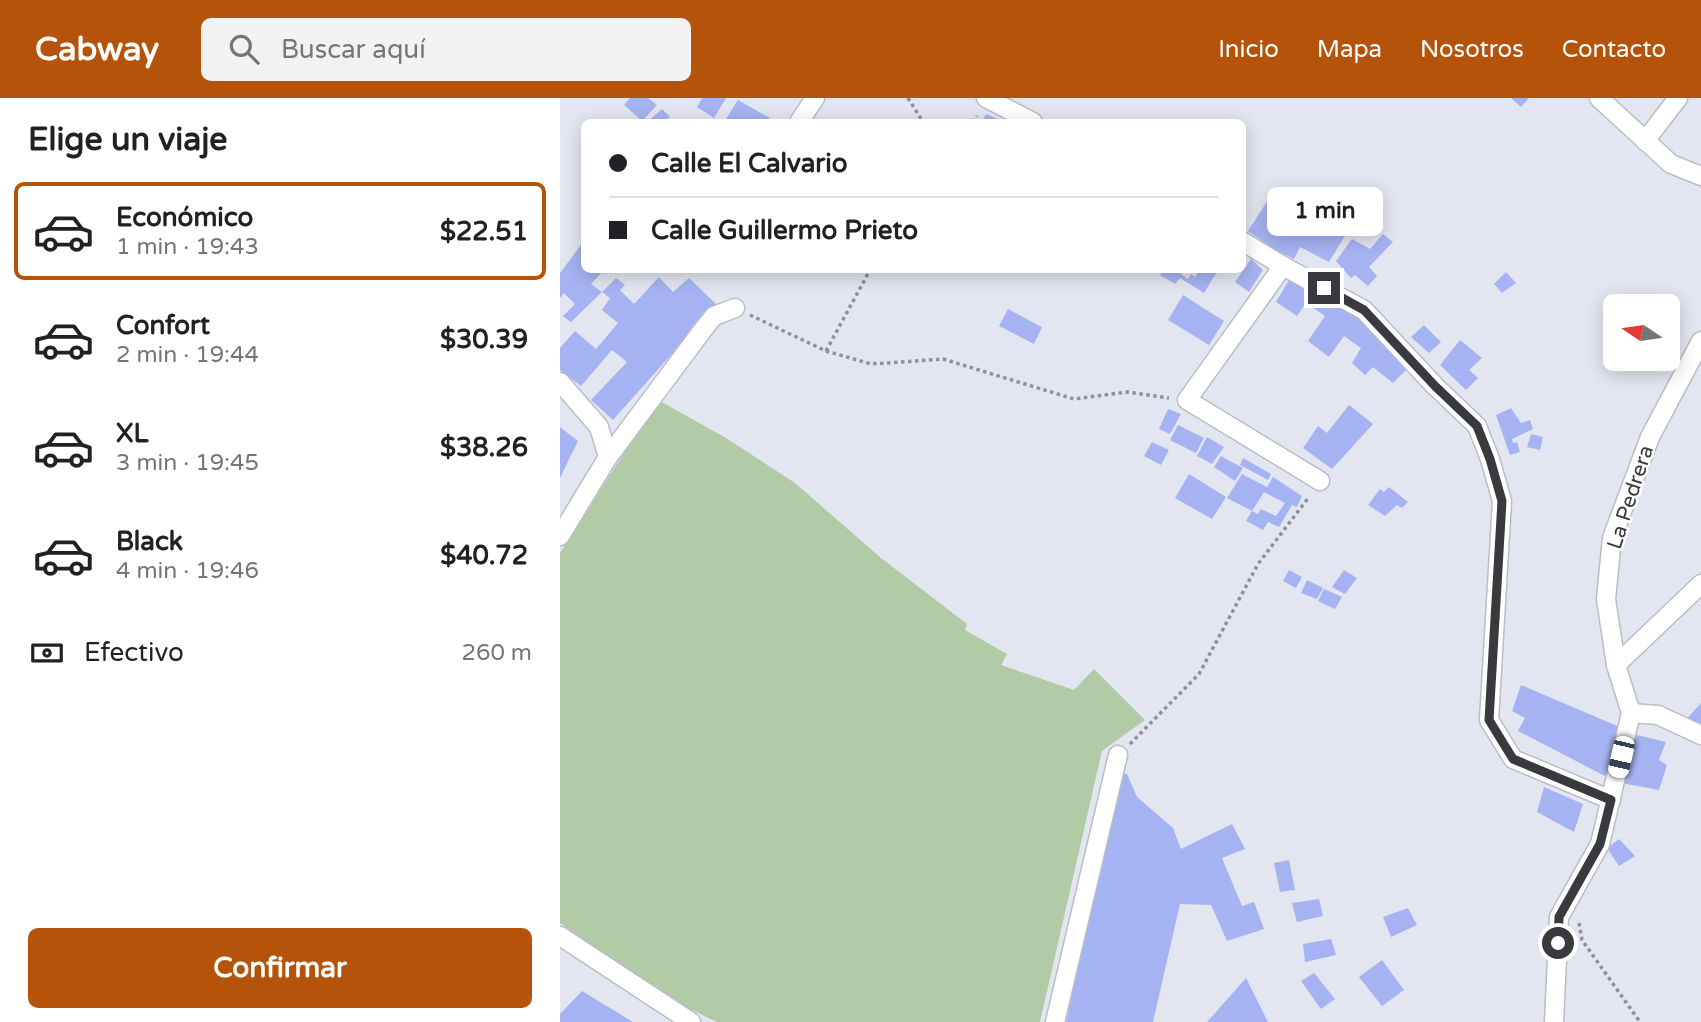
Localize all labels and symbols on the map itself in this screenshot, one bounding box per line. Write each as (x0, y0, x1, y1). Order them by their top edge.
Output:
callout: 1 min (1266, 186, 1382, 236)
route end (1308, 272, 1340, 304)
north arrow (1603, 294, 1680, 371)
street label: La Pedrera (1602, 442, 1659, 552)
car (1607, 734, 1636, 780)
route start (1542, 927, 1574, 959)

